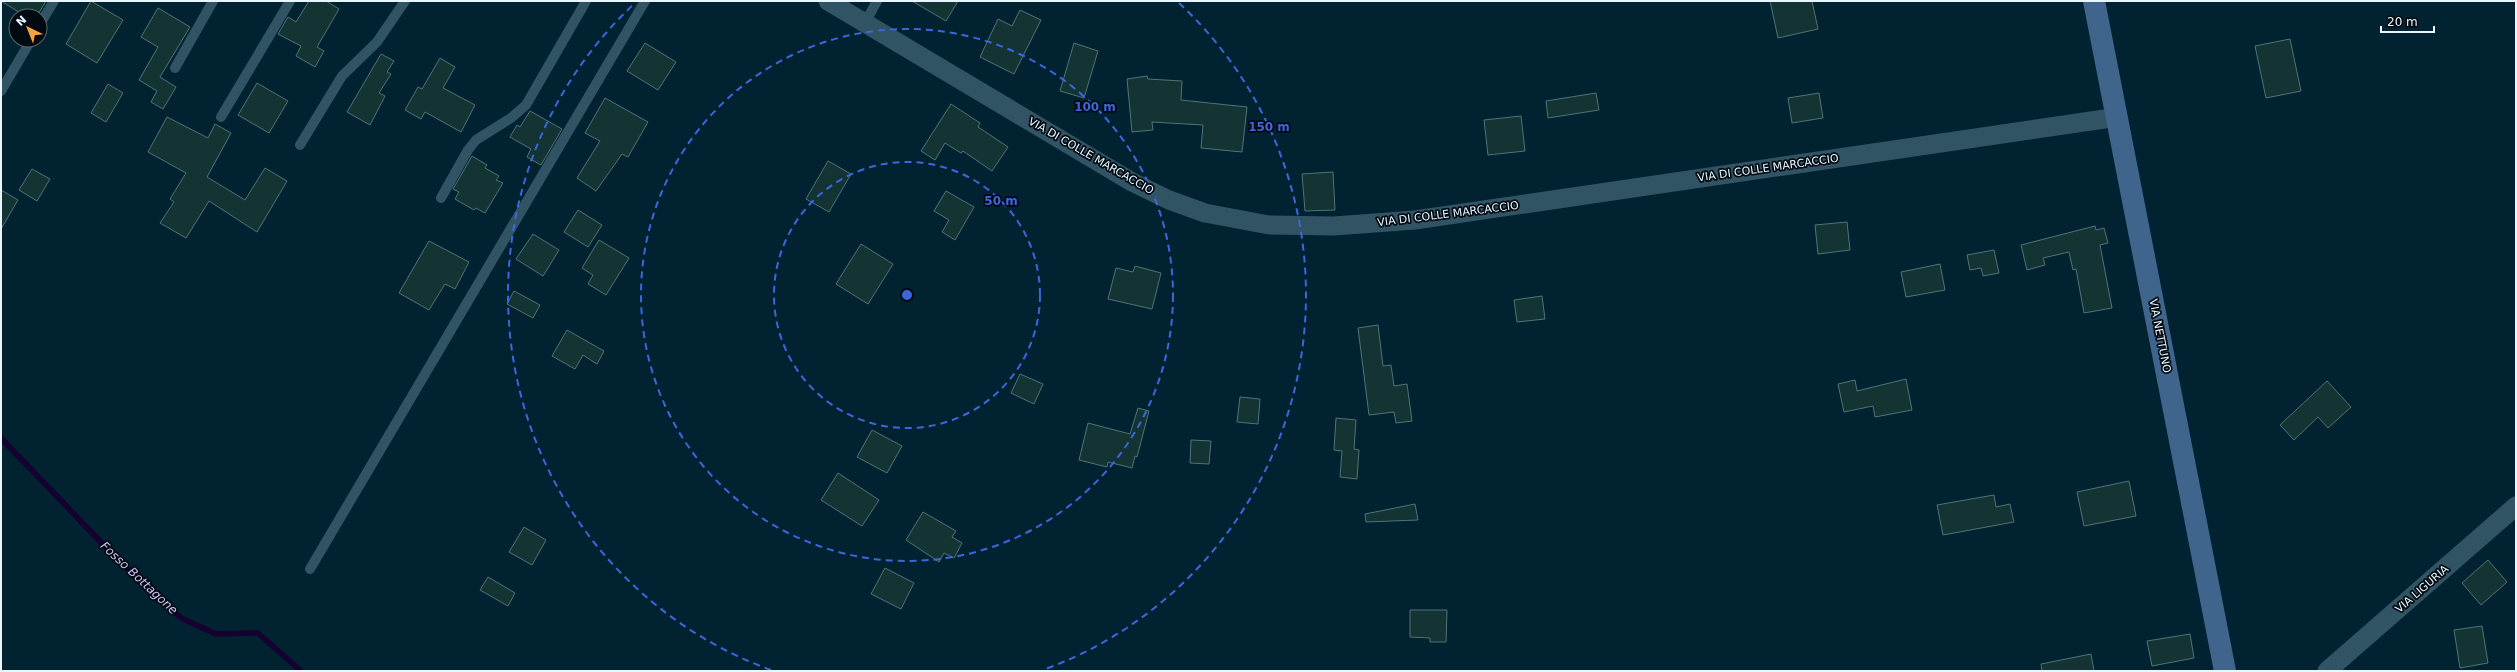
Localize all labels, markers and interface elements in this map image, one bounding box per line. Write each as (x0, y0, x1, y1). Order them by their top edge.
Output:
north arrow (8, 8, 48, 48)
scale bar (2381, 8, 2434, 34)
text: N (14, 13, 29, 29)
text: 20 m (2387, 15, 2418, 29)
text: 100 m (1074, 100, 1116, 114)
street label: VIA DI COLLE MARCACCIO (1026, 115, 1156, 197)
text: 150 m (1248, 120, 1290, 134)
street label: VIA DI COLLE MARCACCIO (1697, 152, 1840, 184)
text: 50 m (984, 194, 1018, 208)
street label: VIA DI COLLE MARCACCIO (1377, 199, 1520, 229)
centre of rings (900, 288, 914, 302)
street label: VIA NETTUNO (2146, 298, 2174, 374)
water label: Fosso Bottagone (98, 539, 180, 617)
street label: VIA LIGURIA (2393, 562, 2452, 616)

